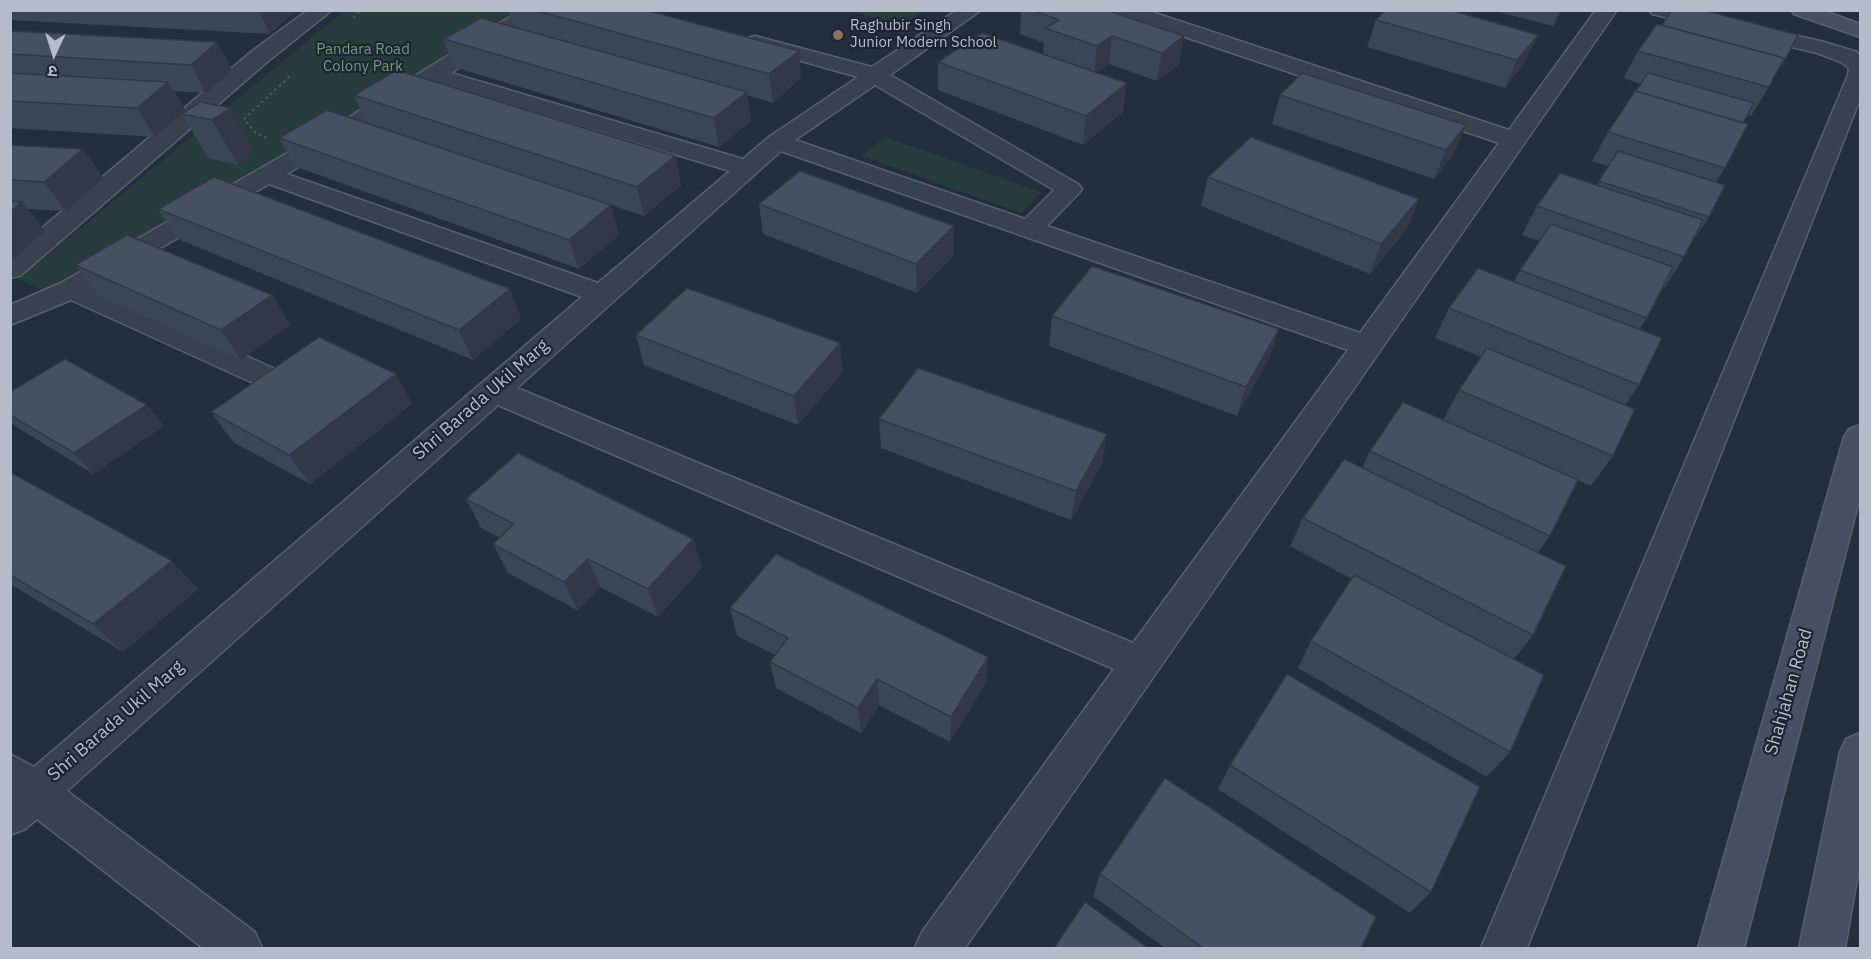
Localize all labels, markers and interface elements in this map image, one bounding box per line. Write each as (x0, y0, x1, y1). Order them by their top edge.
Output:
place label: Raghubir Singh Junior Modern School (850, 17, 997, 52)
north arrow (24, 24, 84, 84)
marker: Raghubir Singh Junior Modern School (831, 28, 845, 42)
park label: Pandara Road Colony Park (316, 41, 410, 76)
text: उ (47, 62, 58, 82)
street label: Shri Barada Ukil Marg (409, 335, 553, 465)
street label: Shahjahan Road (1761, 626, 1817, 758)
street label: Shri Barada Ukil Marg (44, 656, 188, 786)

